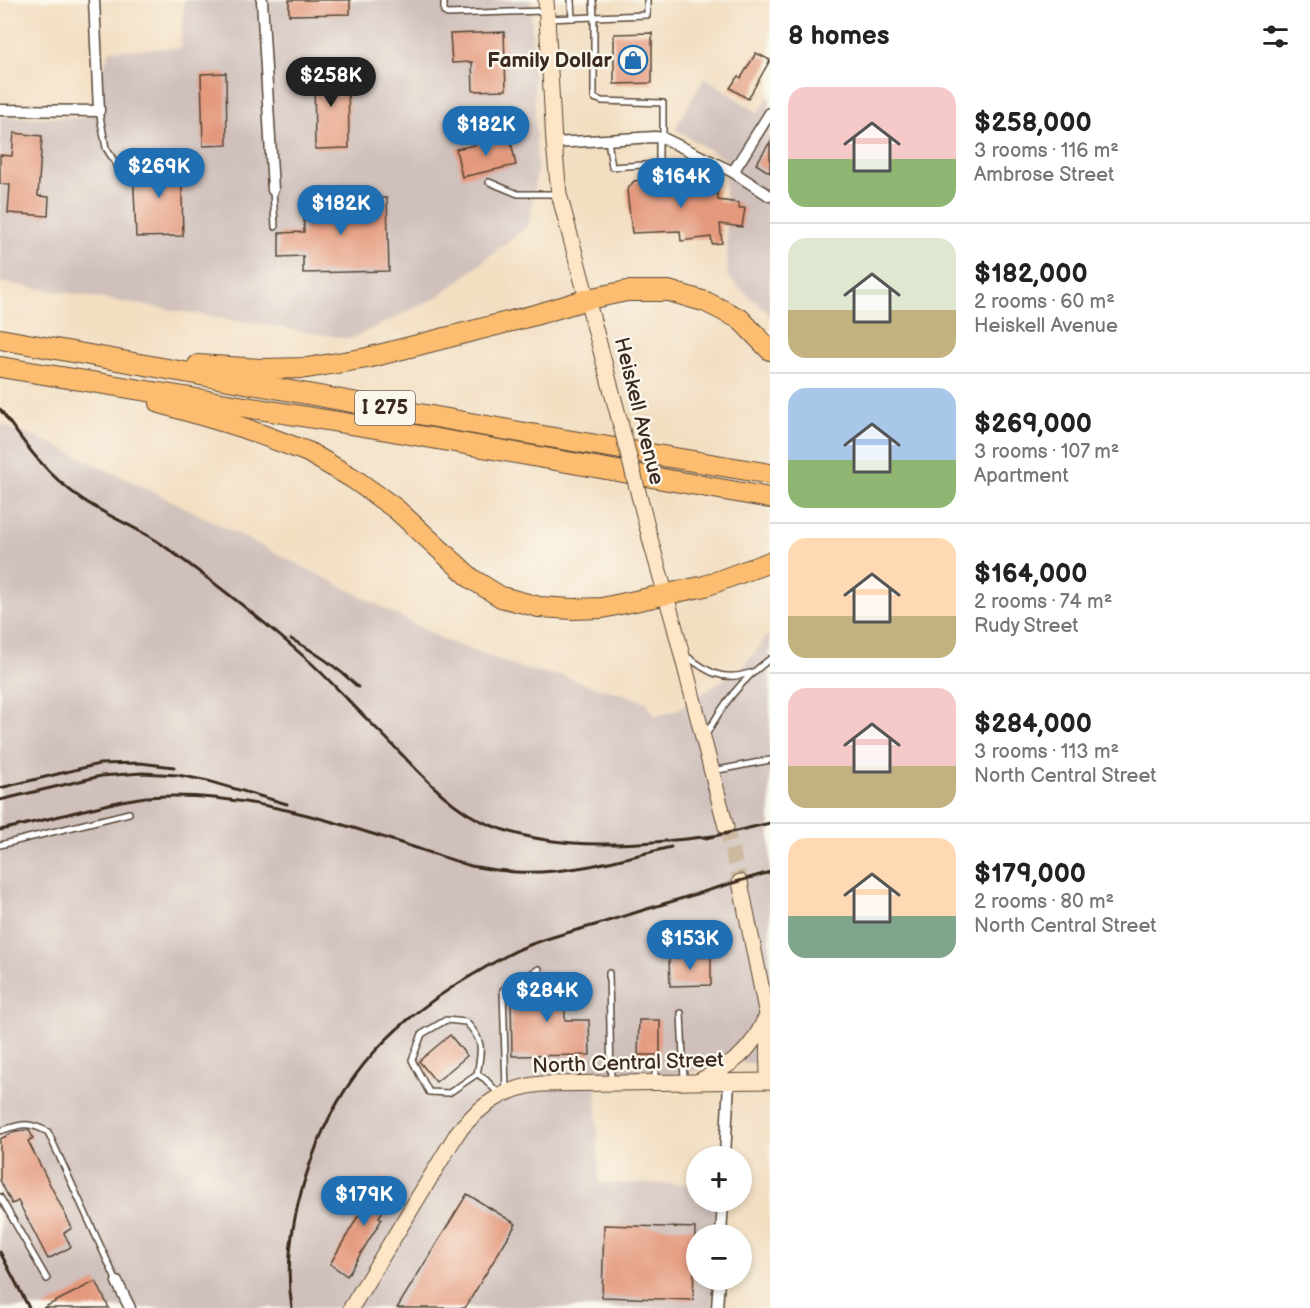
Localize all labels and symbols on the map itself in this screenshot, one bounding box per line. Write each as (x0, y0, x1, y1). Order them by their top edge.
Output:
shop icon: Family Dollar (617, 44, 649, 76)
place label: Family Dollar (487, 48, 613, 73)
pin: $258K (289, 57, 373, 108)
pin: $182K (444, 106, 528, 157)
pin: $269K (117, 148, 201, 199)
pin: $164K (639, 158, 723, 209)
pin: $182K (299, 185, 383, 236)
street label: Heiskell Avenue (609, 335, 669, 487)
road number: I 275 (355, 391, 415, 425)
pin: $153K (648, 920, 732, 971)
pin: $284K (505, 972, 589, 1023)
street label: North Central Street (532, 1047, 725, 1079)
pin: $179K (322, 1176, 406, 1227)

